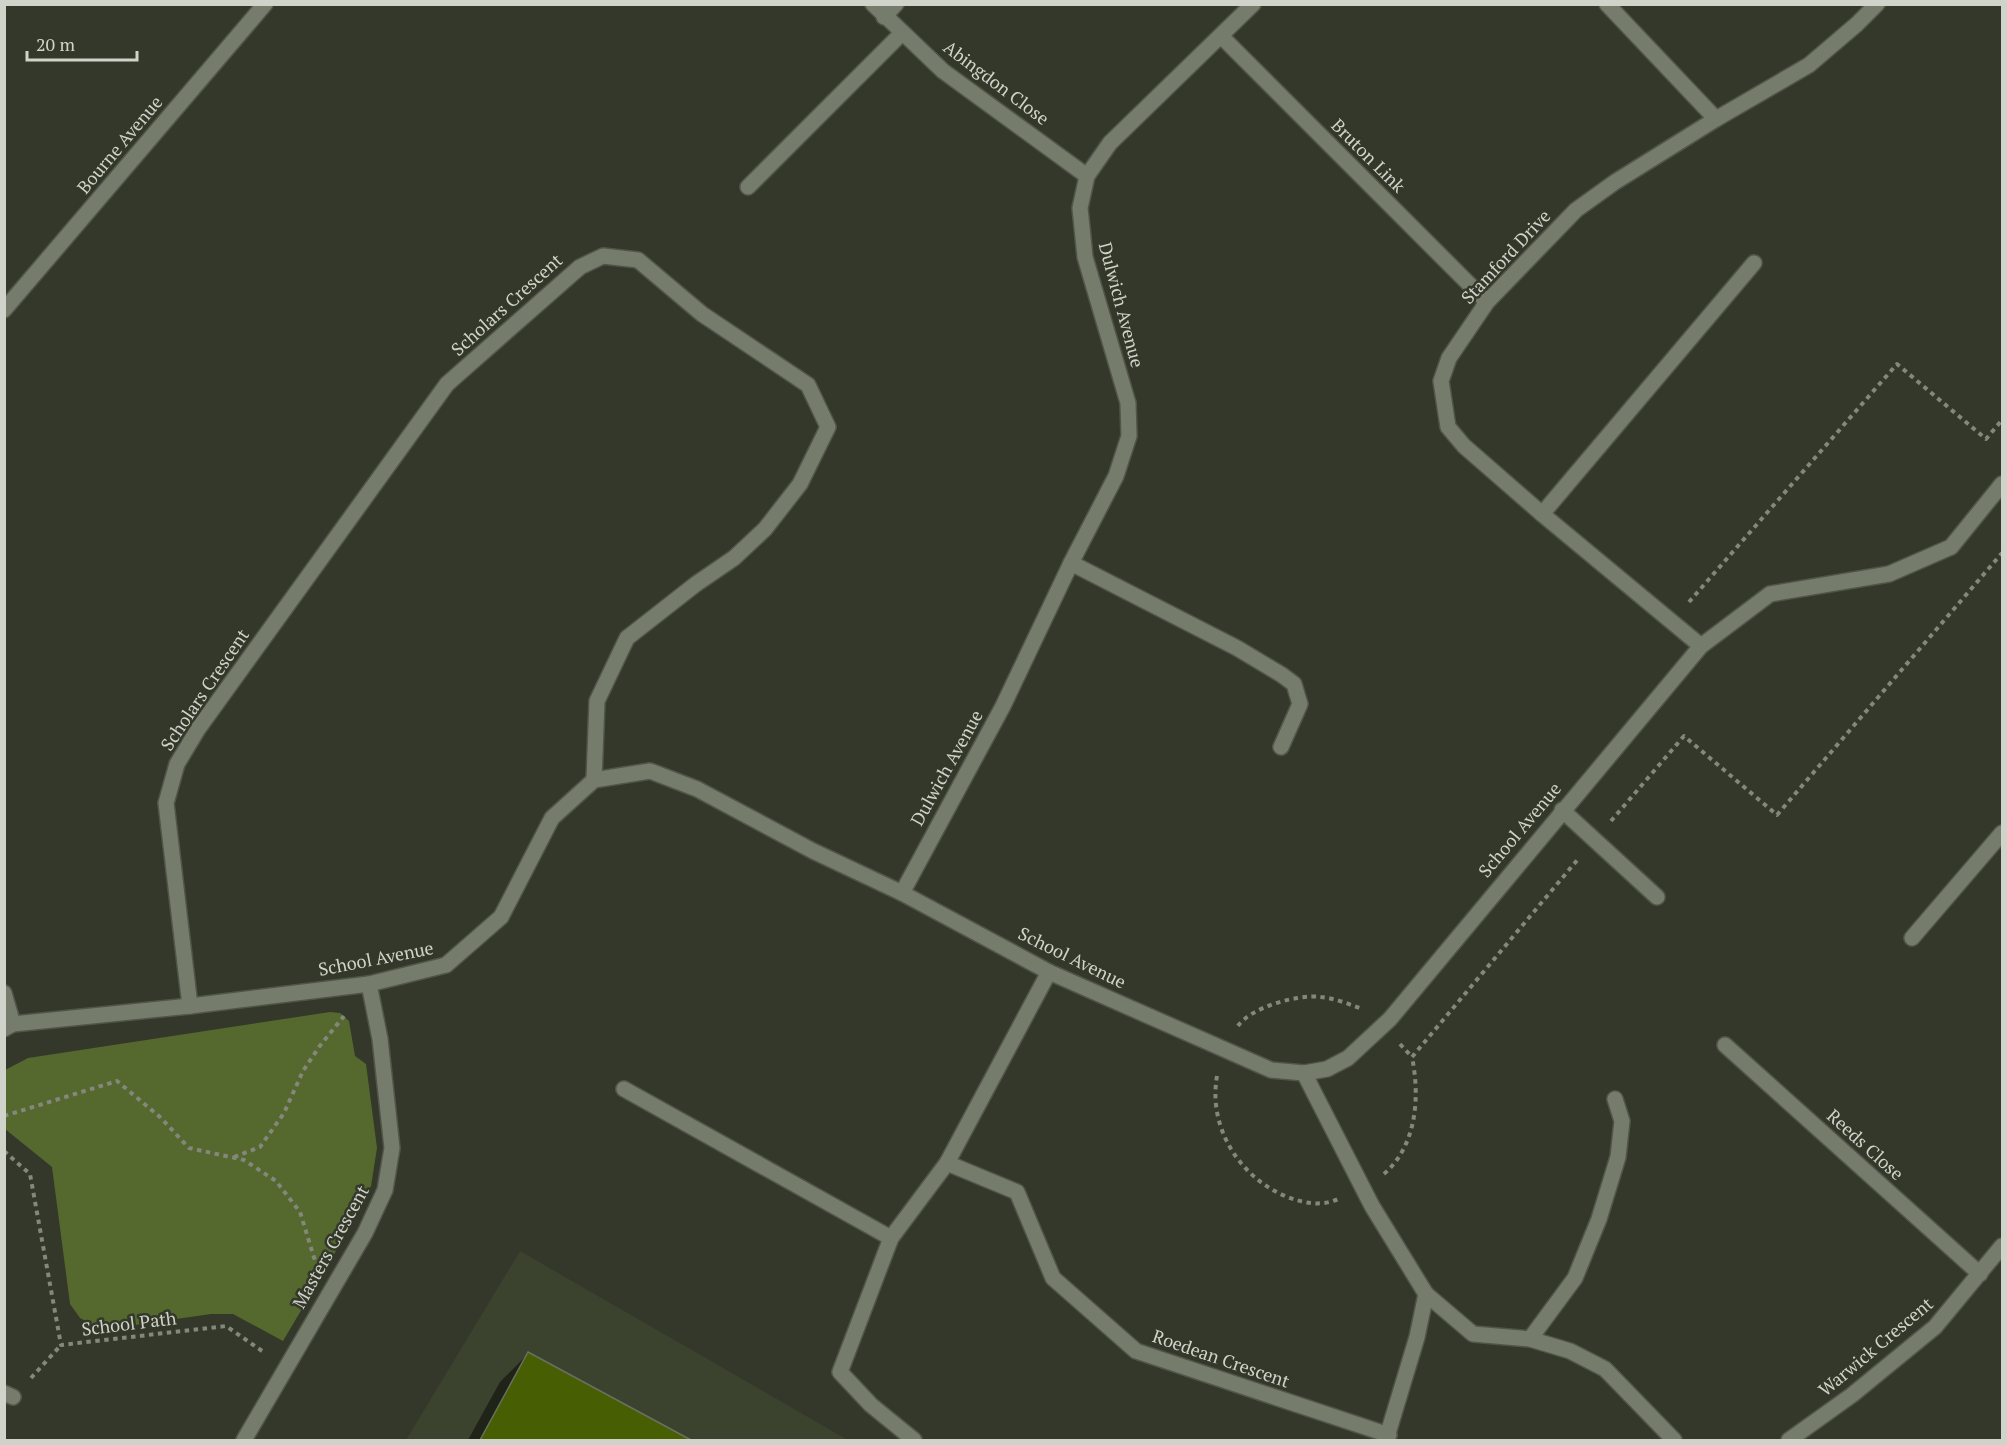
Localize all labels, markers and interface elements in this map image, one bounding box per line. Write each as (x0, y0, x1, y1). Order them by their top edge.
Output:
scale bar (27, 24, 136, 62)
text: 20 m (36, 32, 76, 56)
street label: Abingdon Close (939, 35, 1054, 130)
street label: Bourne Avenue (71, 90, 167, 198)
street label: Bruton Link (1327, 113, 1411, 198)
street label: Stamford Drive (1455, 204, 1555, 309)
street label: Dulwich Avenue (1094, 239, 1150, 370)
street label: Scholars Crescent (446, 248, 567, 361)
street label: Scholars Crescent (155, 624, 254, 755)
street label: Dulwich Avenue (904, 705, 988, 830)
street label: School Avenue (1472, 777, 1566, 882)
street label: School Avenue (1015, 921, 1130, 994)
street label: School Avenue (316, 935, 435, 981)
street label: Reeds Close (1822, 1103, 1909, 1185)
street label: Masters Crescent (286, 1180, 374, 1312)
street label: Warwick Crescent (1813, 1291, 1938, 1401)
street label: School Path (80, 1305, 178, 1341)
street label: Roedean Crescent (1150, 1323, 1293, 1393)

